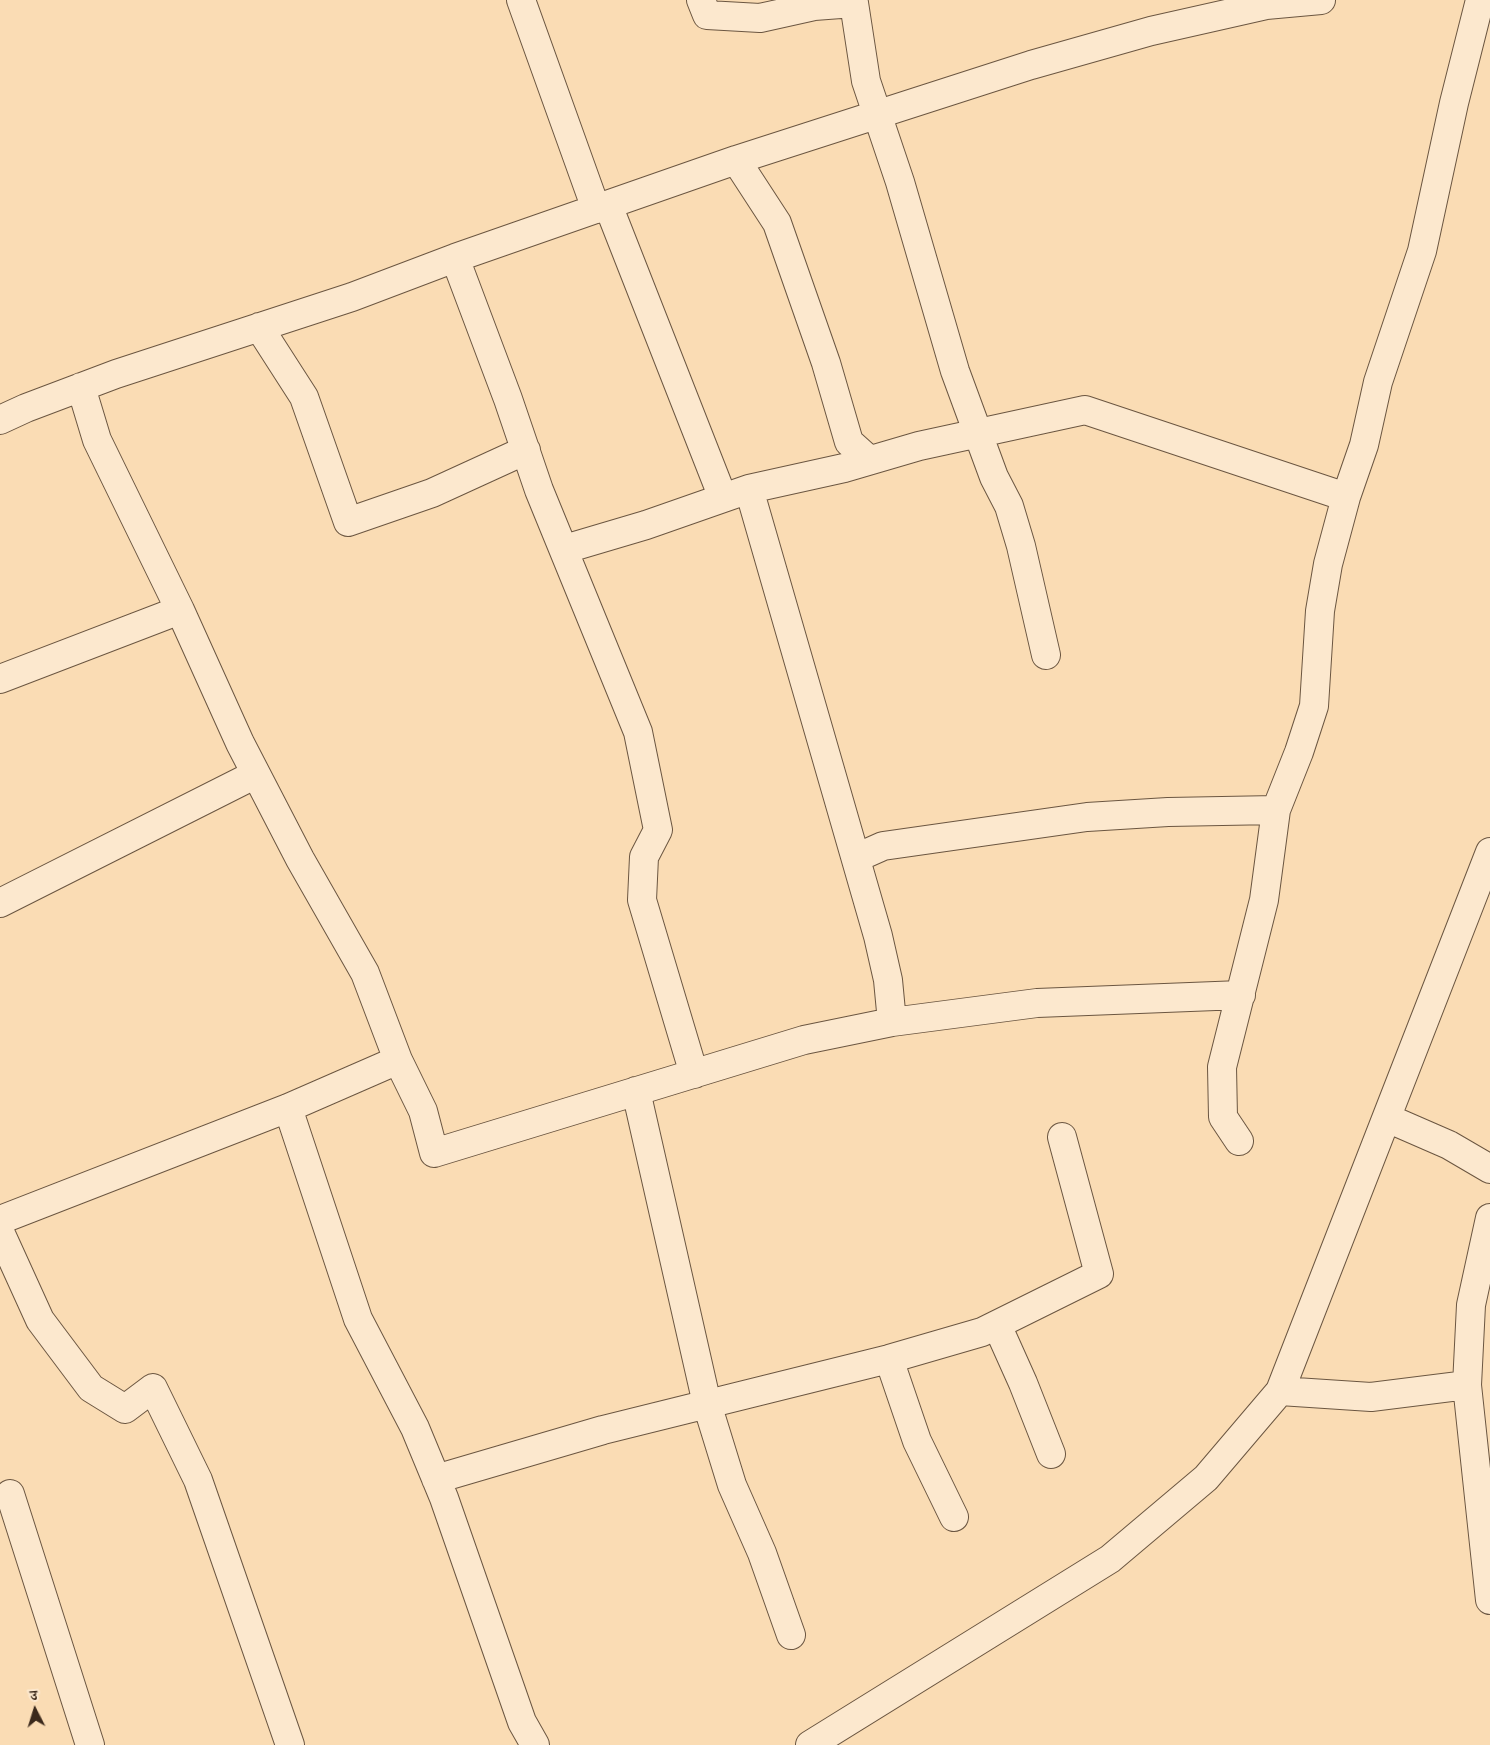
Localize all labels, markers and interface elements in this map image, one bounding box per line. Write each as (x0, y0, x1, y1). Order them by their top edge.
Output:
north arrow (10, 1685, 60, 1735)
text: उ (29, 1685, 38, 1705)

